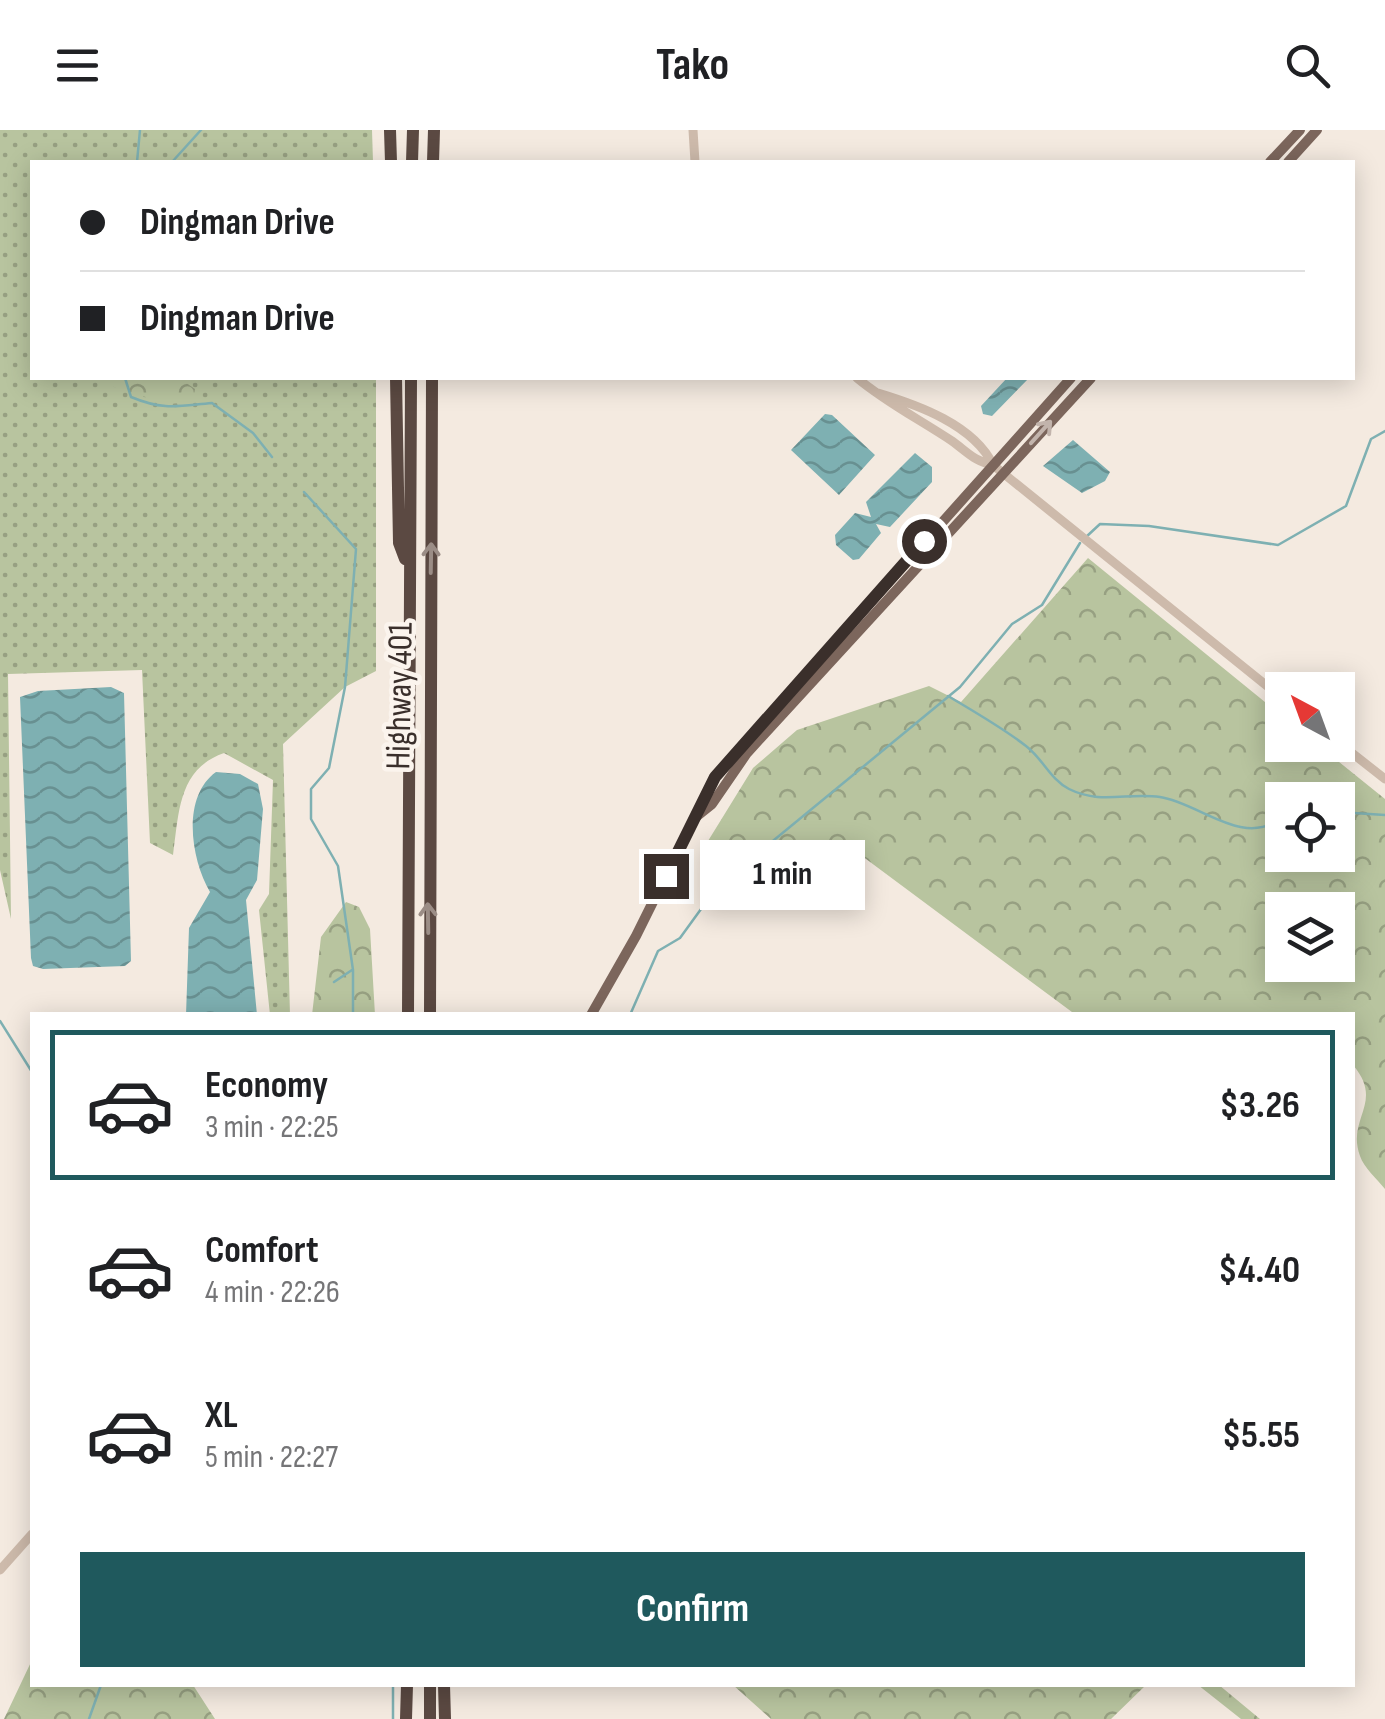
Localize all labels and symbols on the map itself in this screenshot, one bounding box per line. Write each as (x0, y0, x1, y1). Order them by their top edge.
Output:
one-way arrow (1029, 420, 1052, 445)
route start (902, 519, 947, 564)
one-way arrow (422, 542, 440, 574)
street label: Highway 401 (377, 622, 423, 770)
north arrow (1265, 672, 1355, 762)
callout: 1 min (701, 841, 866, 911)
route end (644, 854, 689, 899)
one-way arrow (418, 902, 438, 934)

